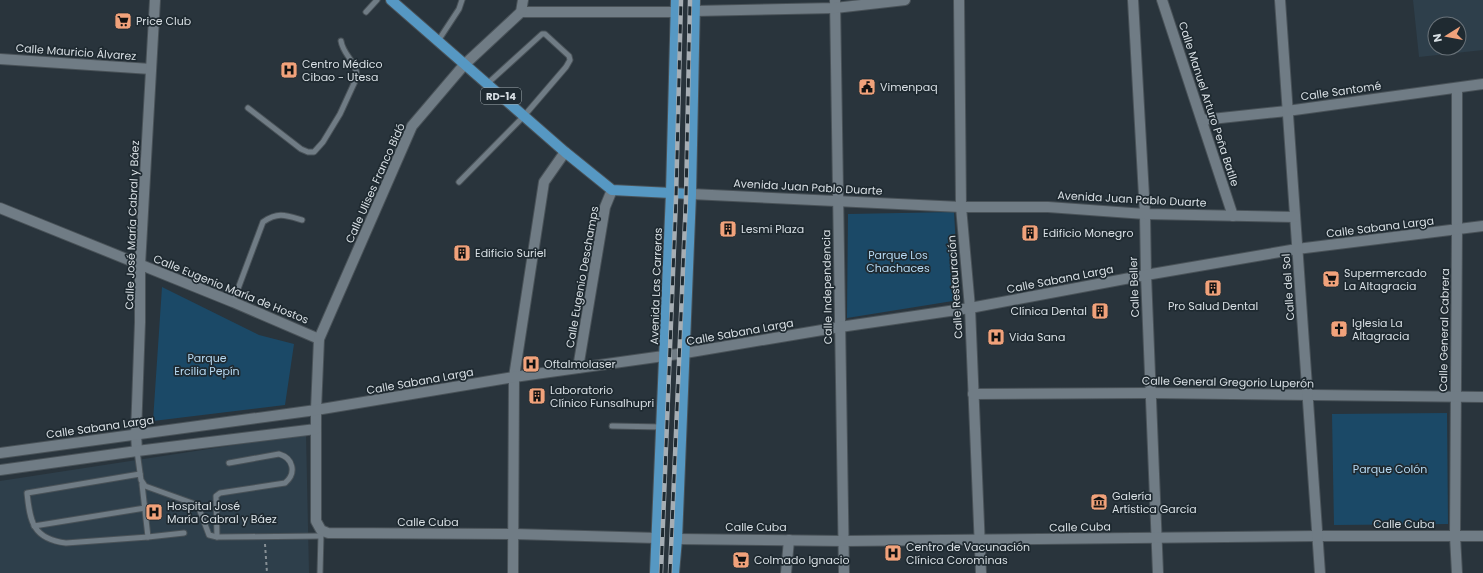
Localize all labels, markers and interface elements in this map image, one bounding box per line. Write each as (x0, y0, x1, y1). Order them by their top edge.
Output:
supermarket icon: Price Club (113, 11, 133, 31)
place label: Price Club (136, 13, 191, 29)
north arrow (1427, 16, 1467, 56)
street label: Calle Manuel Arturo Peña Batlle (1175, 20, 1243, 189)
text: N (1429, 32, 1446, 43)
street label: Calle Mauricio Álvarez (15, 40, 137, 64)
place label: Centro Médico Cibao - Utesa (302, 56, 383, 85)
hospital icon: Centro Médico Cibao - Utesa (279, 60, 299, 80)
public building icon: Vimenpaq (857, 77, 877, 97)
street label: Calle Santomé (1300, 77, 1383, 105)
place label: Vimenpaq (880, 79, 938, 95)
road number: RD-14 (481, 88, 521, 104)
street label: Calle Ulises Franco Bidó (341, 120, 409, 246)
street label: Calle José María Cabral y Báez (121, 140, 143, 310)
street label: Avenida Juan Pablo Duarte (733, 175, 883, 199)
street label: Avenida Juan Pablo Duarte (1057, 187, 1207, 211)
street label: Calle Eugenio Deschamps (562, 205, 602, 349)
street label: Calle Sabana Larga (1325, 212, 1435, 242)
building icon: Lesmi Plaza (718, 219, 738, 239)
place label: Lesmi Plaza (741, 221, 804, 237)
building icon: Edificio Monegro (1020, 223, 1040, 243)
place label: Edificio Monegro (1043, 225, 1133, 241)
street label: Avenida Las Carreras (646, 227, 666, 345)
street label: Calle Independencia (818, 230, 836, 344)
street label: Calle Restauración (943, 235, 967, 339)
building icon: Edificio Suriel (452, 243, 472, 263)
place label: Edificio Suriel (475, 245, 546, 261)
park label: Parque Los Chachaces (866, 247, 930, 276)
street label: Calle Eugenio María de Hostos (151, 250, 311, 328)
street label: Calle del Sol (1278, 253, 1298, 321)
street label: Calle Beller (1125, 256, 1143, 318)
street label: Calle Sabana Larga (1005, 261, 1115, 297)
place label: Supermercado La Altagracia (1344, 265, 1427, 294)
street label: Calle General Cabrera (1435, 268, 1453, 392)
supermarket icon: Supermercado La Altagracia (1321, 269, 1341, 289)
building icon: Pro Salud Dental (1203, 278, 1223, 298)
place label: Pro Salud Dental (1168, 298, 1258, 314)
building icon: Clínica Dental (1090, 301, 1110, 321)
place label: Clínica Dental (1011, 303, 1087, 319)
street label: Calle Sabana Larga (685, 315, 795, 349)
place label: Iglesia La Altagracia (1352, 315, 1409, 344)
church icon: Iglesia La Altagracia (1329, 319, 1349, 339)
hospital icon: Vida Sana (986, 327, 1006, 347)
place label: Vida Sana (1009, 329, 1065, 345)
park label: Parque Ercilia Pepín (174, 350, 240, 379)
hospital icon: Oftalmolaser (521, 354, 541, 374)
place label: Oftalmolaser (544, 356, 616, 372)
street label: Calle Sabana Larga (365, 364, 475, 398)
street label: Calle General Gregorio Luperón (1142, 372, 1314, 392)
place label: Laboratorio Clínico Funsalhupri (550, 382, 654, 411)
building icon: Laboratorio Clínico Funsalhupri (527, 386, 547, 406)
street label: Calle Sabana Larga (45, 412, 155, 442)
park label: Parque Colón (1353, 461, 1427, 477)
place label: Galería Artística García (1112, 488, 1197, 517)
museum icon: Galería Artística García (1089, 492, 1109, 512)
place label: Hospital José María Cabral y Báez (167, 498, 277, 527)
hospital icon: Hospital José María Cabral y Báez (144, 502, 164, 522)
street label: Calle Cuba (397, 514, 459, 530)
street label: Calle Cuba (1373, 516, 1435, 532)
street label: Calle Cuba (1049, 518, 1111, 536)
street label: Calle Cuba (725, 519, 787, 535)
place label: Centro de Vacunación Clínica Corominas (906, 539, 1030, 568)
hospital icon: Centro de Vacunación Clínica Corominas (883, 543, 903, 563)
supermarket icon: Colmado Ignacio (731, 550, 751, 570)
place label: Colmado Ignacio (754, 552, 849, 568)

